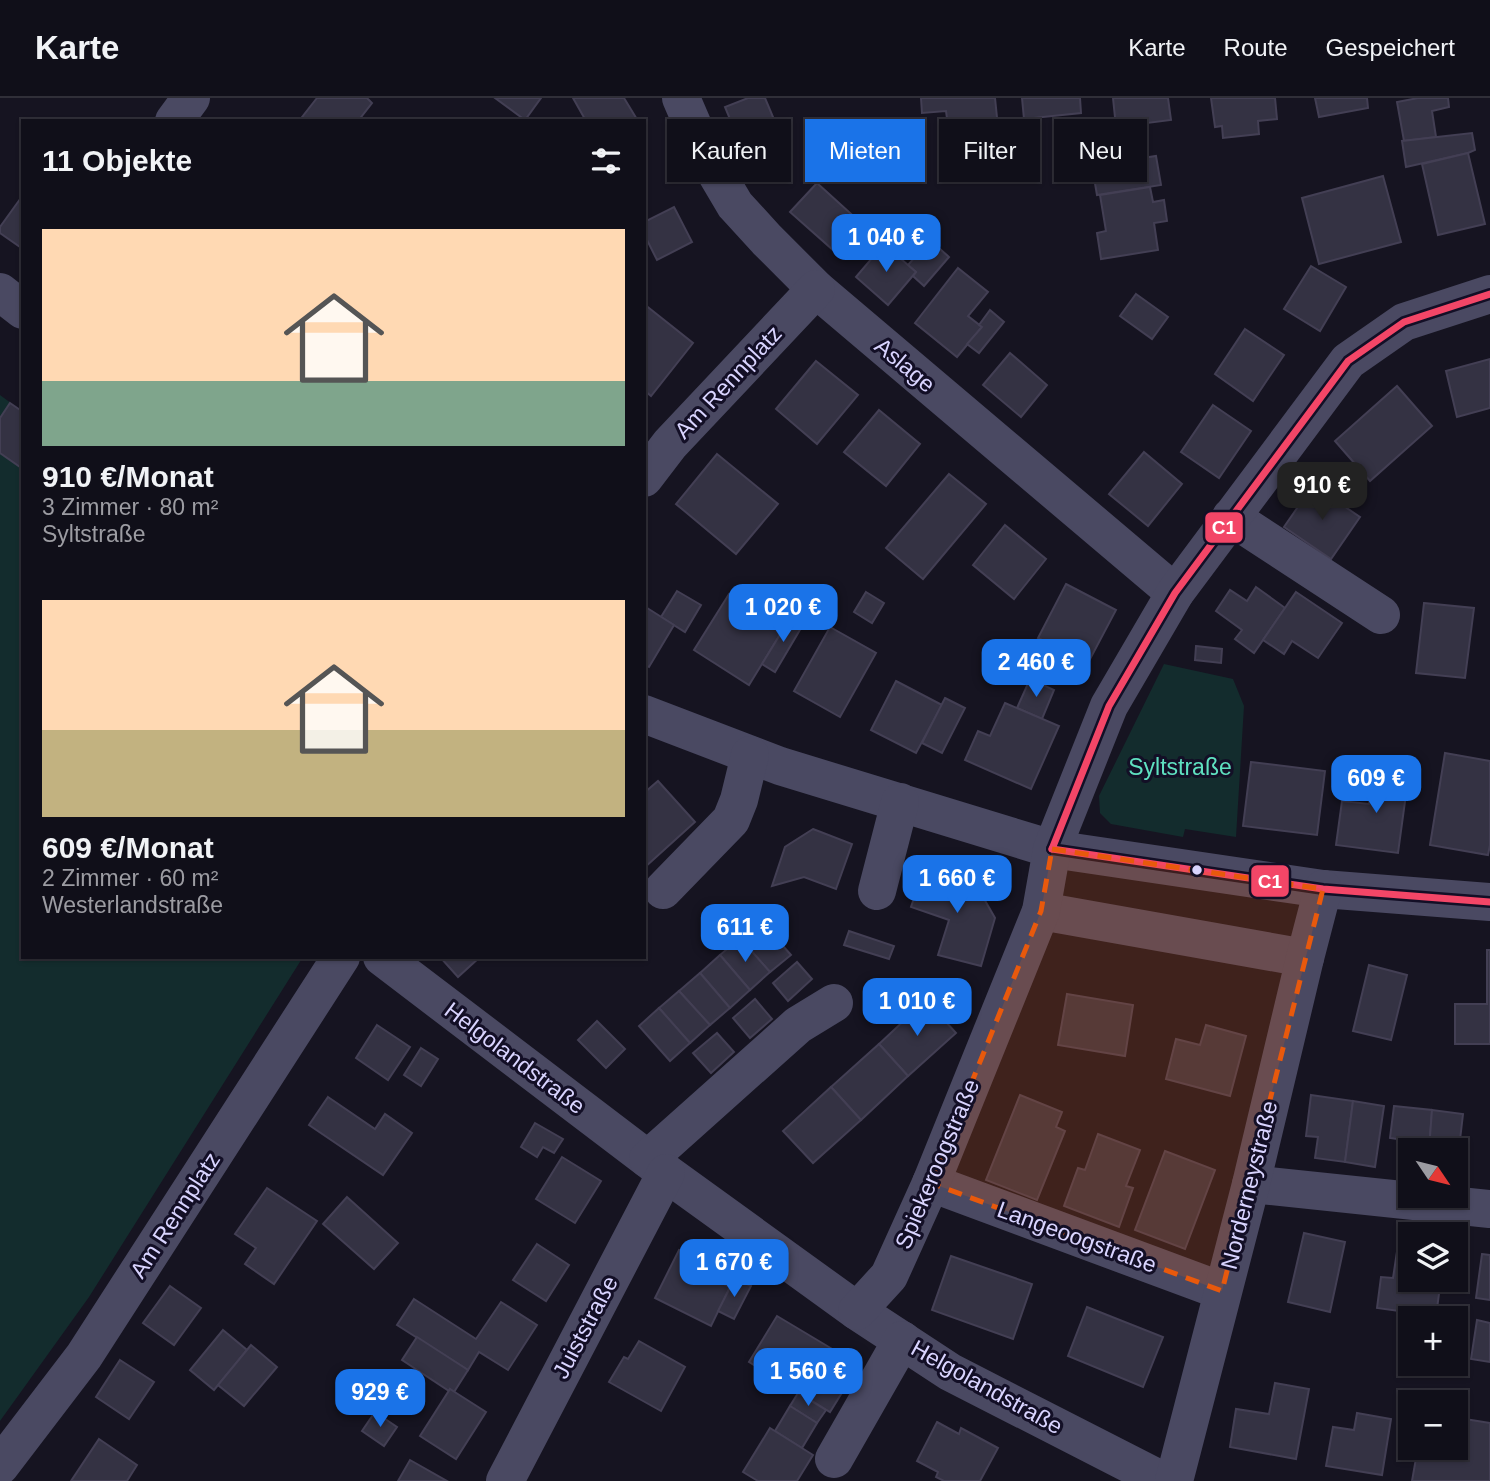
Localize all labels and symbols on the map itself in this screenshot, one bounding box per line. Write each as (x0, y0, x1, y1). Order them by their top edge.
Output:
pin: 1 040 € (821, 214, 951, 274)
street label: Am Rennplatz (669, 320, 787, 444)
street label: Aslage (870, 332, 940, 398)
pin: 910 € (1273, 462, 1371, 522)
line badge: C1 (1204, 511, 1244, 544)
text: C1 (1212, 517, 1237, 538)
pin: 1 020 € (718, 584, 848, 644)
pin: 2 460 € (971, 640, 1101, 699)
park label: Syltstraße (1128, 754, 1232, 780)
pin: 609 € (1327, 756, 1425, 815)
pin: 1 660 € (892, 856, 1022, 915)
unlabelled marker (1190, 863, 1204, 877)
line badge: C1 (1250, 864, 1290, 898)
text: C1 (1258, 871, 1283, 892)
pin: 611 € (696, 904, 794, 964)
pin: 1 010 € (852, 978, 982, 1038)
street label: Helgolandstraße (440, 997, 590, 1119)
street label: Spiekeroogstraße (890, 1075, 984, 1253)
street label: Norderneystraße (1216, 1098, 1282, 1272)
north arrow (1398, 1138, 1468, 1208)
street label: Am Rennplatz (125, 1147, 225, 1283)
street label: Langeoogstraße (994, 1196, 1160, 1278)
pin: 1 670 € (669, 1240, 799, 1299)
street label: Juiststraße (547, 1271, 623, 1383)
street label: Helgolandstraße (907, 1335, 1067, 1439)
pin: 1 560 € (743, 1348, 873, 1408)
pin: 929 € (331, 1370, 429, 1429)

